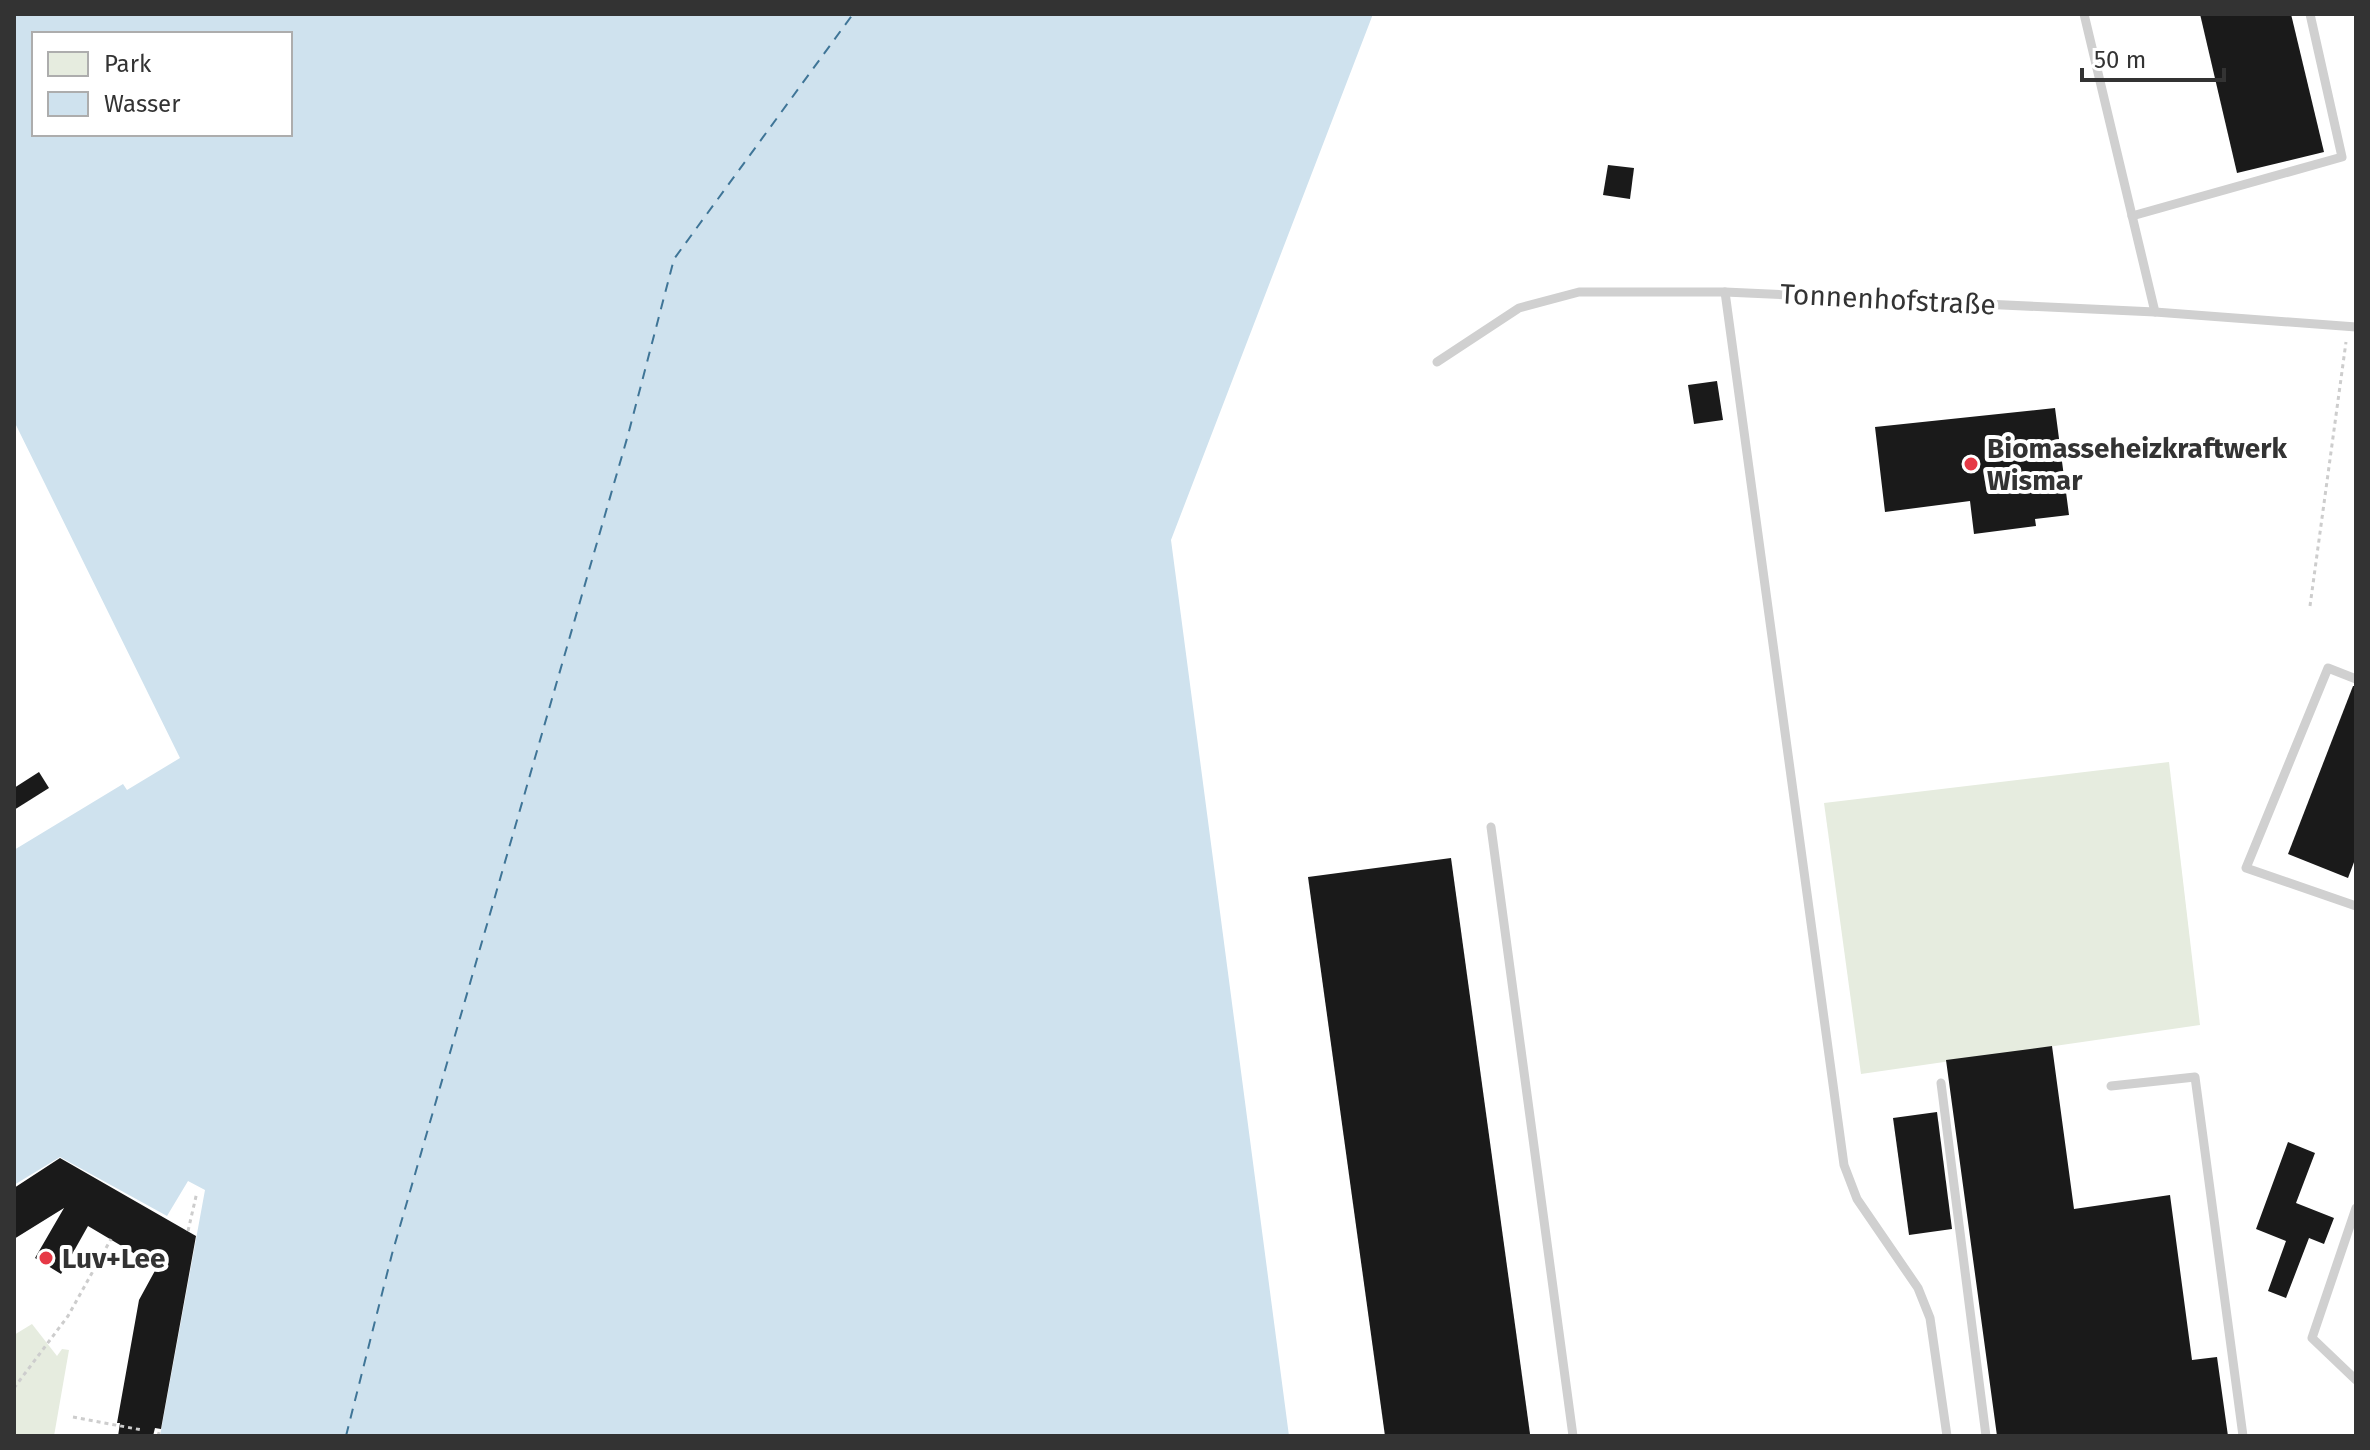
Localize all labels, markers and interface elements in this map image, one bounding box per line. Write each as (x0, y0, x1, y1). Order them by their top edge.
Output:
legend (32, 32, 292, 136)
scale bar (2082, 32, 2224, 82)
text: 50 m (2094, 46, 2146, 74)
text: Park (104, 50, 152, 78)
text: Wasser (104, 90, 181, 118)
street label: Tonnenhofstraße (1779, 277, 1997, 322)
place label: Biomasseheizkraftwerk Wismar (1987, 432, 2287, 497)
marker: Biomasseheizkraftwerk Wismar (1962, 455, 1980, 473)
place label: Luv+Lee (62, 1242, 166, 1275)
marker: Luv+Lee (37, 1249, 55, 1267)

